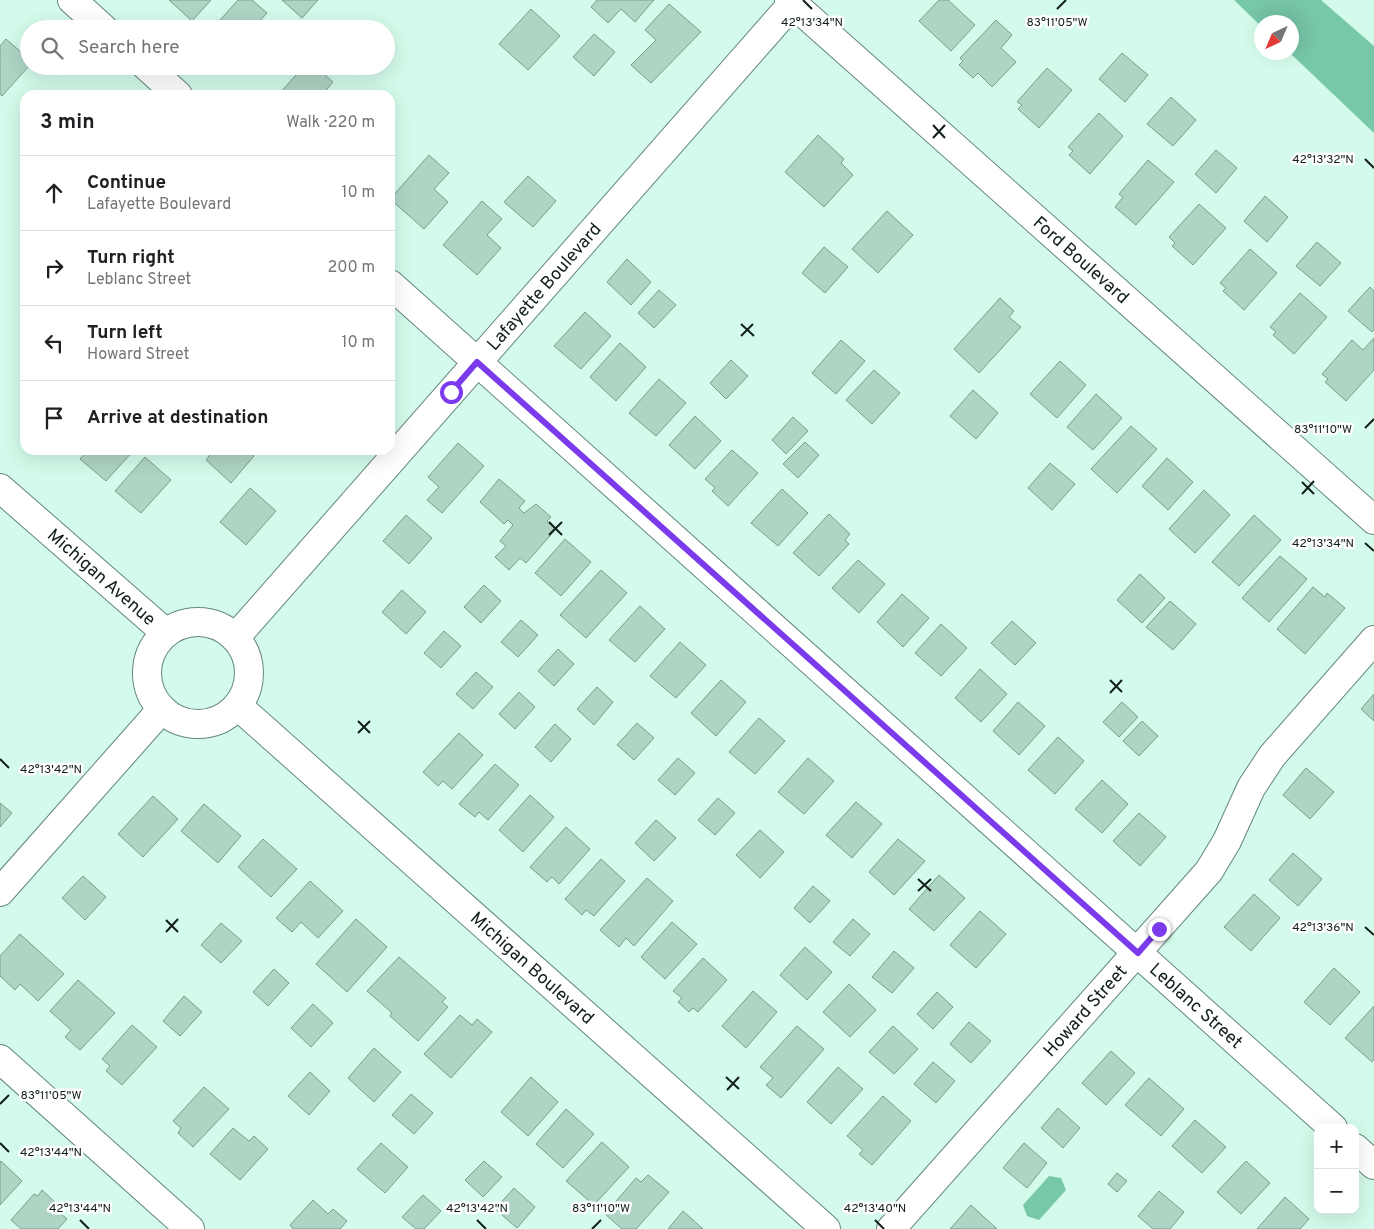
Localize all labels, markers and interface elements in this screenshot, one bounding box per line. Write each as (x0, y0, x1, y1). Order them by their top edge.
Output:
text: 42°13'34"N (781, 15, 843, 31)
text: 83°11'05"W (1026, 15, 1088, 31)
north arrow (1254, 15, 1299, 60)
search box (20, 20, 395, 75)
icon: search (38, 34, 66, 62)
text: Search here (78, 36, 180, 60)
text: 3 min (40, 109, 95, 136)
text: Walk · 220 m (286, 113, 375, 133)
text: 42°13'32"N (1292, 152, 1354, 168)
text: Continue (87, 171, 166, 195)
icon: ahead (40, 179, 68, 207)
text: 10 m (341, 183, 375, 203)
text: Lafayette Boulevard (87, 195, 231, 215)
street label: Ford Boulevard (1027, 212, 1133, 310)
street label: Lafayette Boulevard (483, 219, 607, 356)
text: Turn right (87, 246, 175, 270)
icon: right (40, 254, 68, 282)
text: 200 m (327, 258, 375, 278)
text: Leblanc Street (87, 270, 191, 290)
text: Turn left (87, 321, 163, 345)
icon: left (40, 329, 68, 357)
text: 10 m (341, 333, 375, 353)
text: Howard Street (87, 345, 190, 365)
route start (440, 381, 463, 404)
icon: arrive (40, 404, 68, 432)
text: Arrive at destination (87, 406, 268, 430)
text: 83°11'10"W (1294, 422, 1352, 438)
street label: Michigan Avenue (42, 524, 160, 632)
text: 42°13'34"N (1292, 536, 1354, 552)
text: 42°13'42"N (20, 762, 82, 778)
street label: Michigan Boulevard (465, 908, 598, 1030)
route end (1148, 918, 1171, 941)
text: 42°13'36"N (1292, 920, 1354, 936)
street label: Leblanc Street (1144, 959, 1247, 1054)
street label: Howard Street (1039, 961, 1133, 1062)
text: 83°11'05"W (20, 1088, 82, 1104)
map controls (1314, 1124, 1359, 1214)
button: + (1314, 1124, 1359, 1169)
text: 42°13'44"N (20, 1145, 82, 1161)
button: − (1314, 1169, 1359, 1214)
text: 42°13'44"N (49, 1201, 111, 1217)
text: 42°13'42"N (446, 1201, 508, 1217)
text: 83°11'10"W (572, 1201, 630, 1217)
text: 42°13'40"N (844, 1201, 906, 1217)

